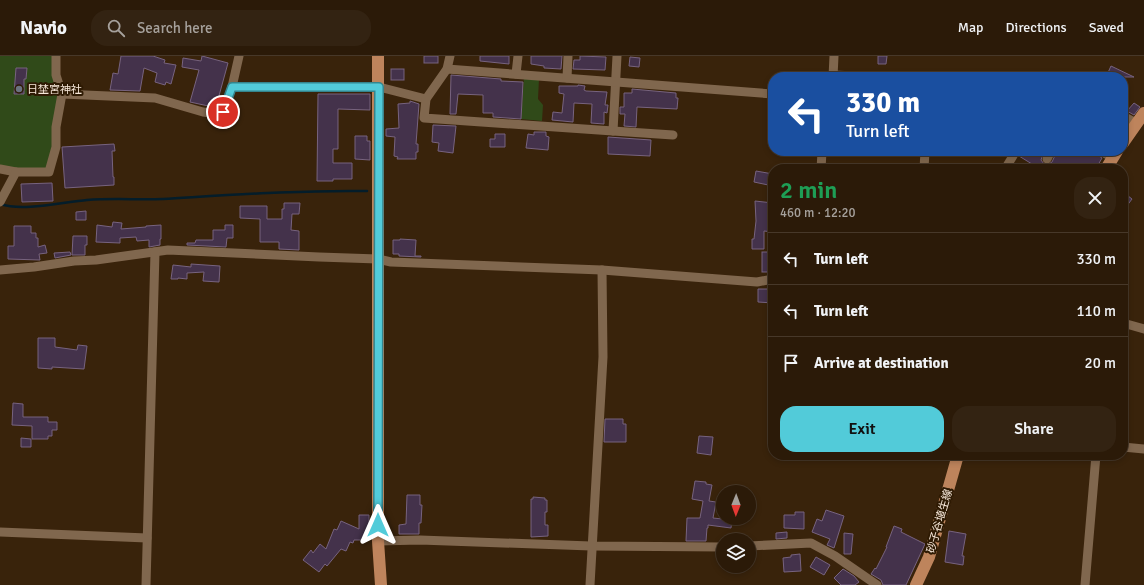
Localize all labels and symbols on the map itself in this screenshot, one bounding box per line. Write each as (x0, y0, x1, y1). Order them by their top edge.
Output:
place label: 日埜宮神社 (27, 83, 82, 96)
marker: 日埜宮神社 (14, 84, 24, 94)
pin (206, 95, 240, 129)
north arrow (716, 485, 756, 525)
street label: 砂子谷埴生線 (924, 488, 955, 555)
position arrow (357, 504, 399, 546)

